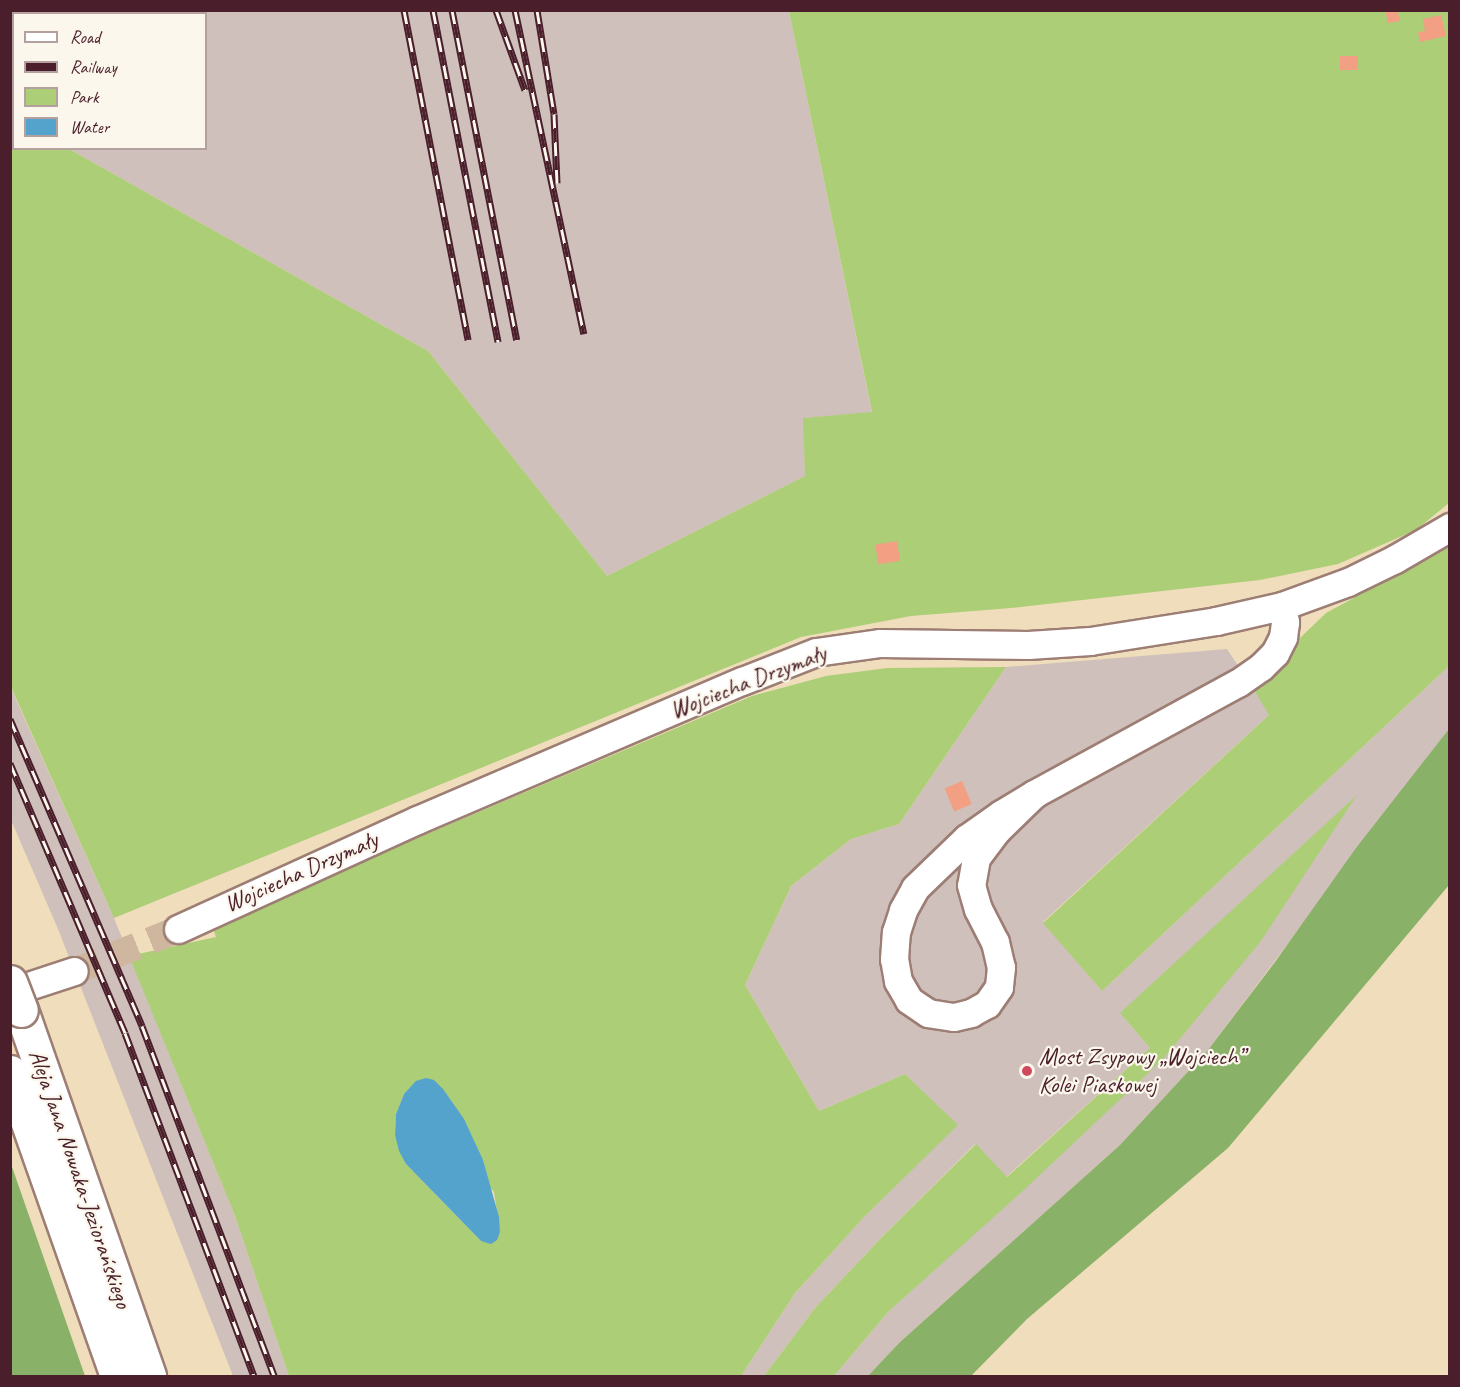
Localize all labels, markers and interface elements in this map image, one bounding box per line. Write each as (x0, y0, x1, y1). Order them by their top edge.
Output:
legend (12, 12, 207, 150)
text: Road (70, 26, 100, 48)
text: Railway (70, 56, 117, 78)
text: Park (70, 86, 99, 108)
text: Water (70, 116, 109, 138)
street label: Wojciecha Drzymały (666, 639, 830, 725)
street label: Wojciecha Drzymały (220, 826, 382, 918)
place label: Most Zsypowy „Wojciech” Kolei Piaskowej (1039, 1043, 1243, 1099)
street label: Aleja Jana Nowaka-Jeziorańskiego (22, 1046, 138, 1312)
marker: Most Zsypowy „Wojciech” Kolei Piaskowej (1020, 1064, 1034, 1078)

